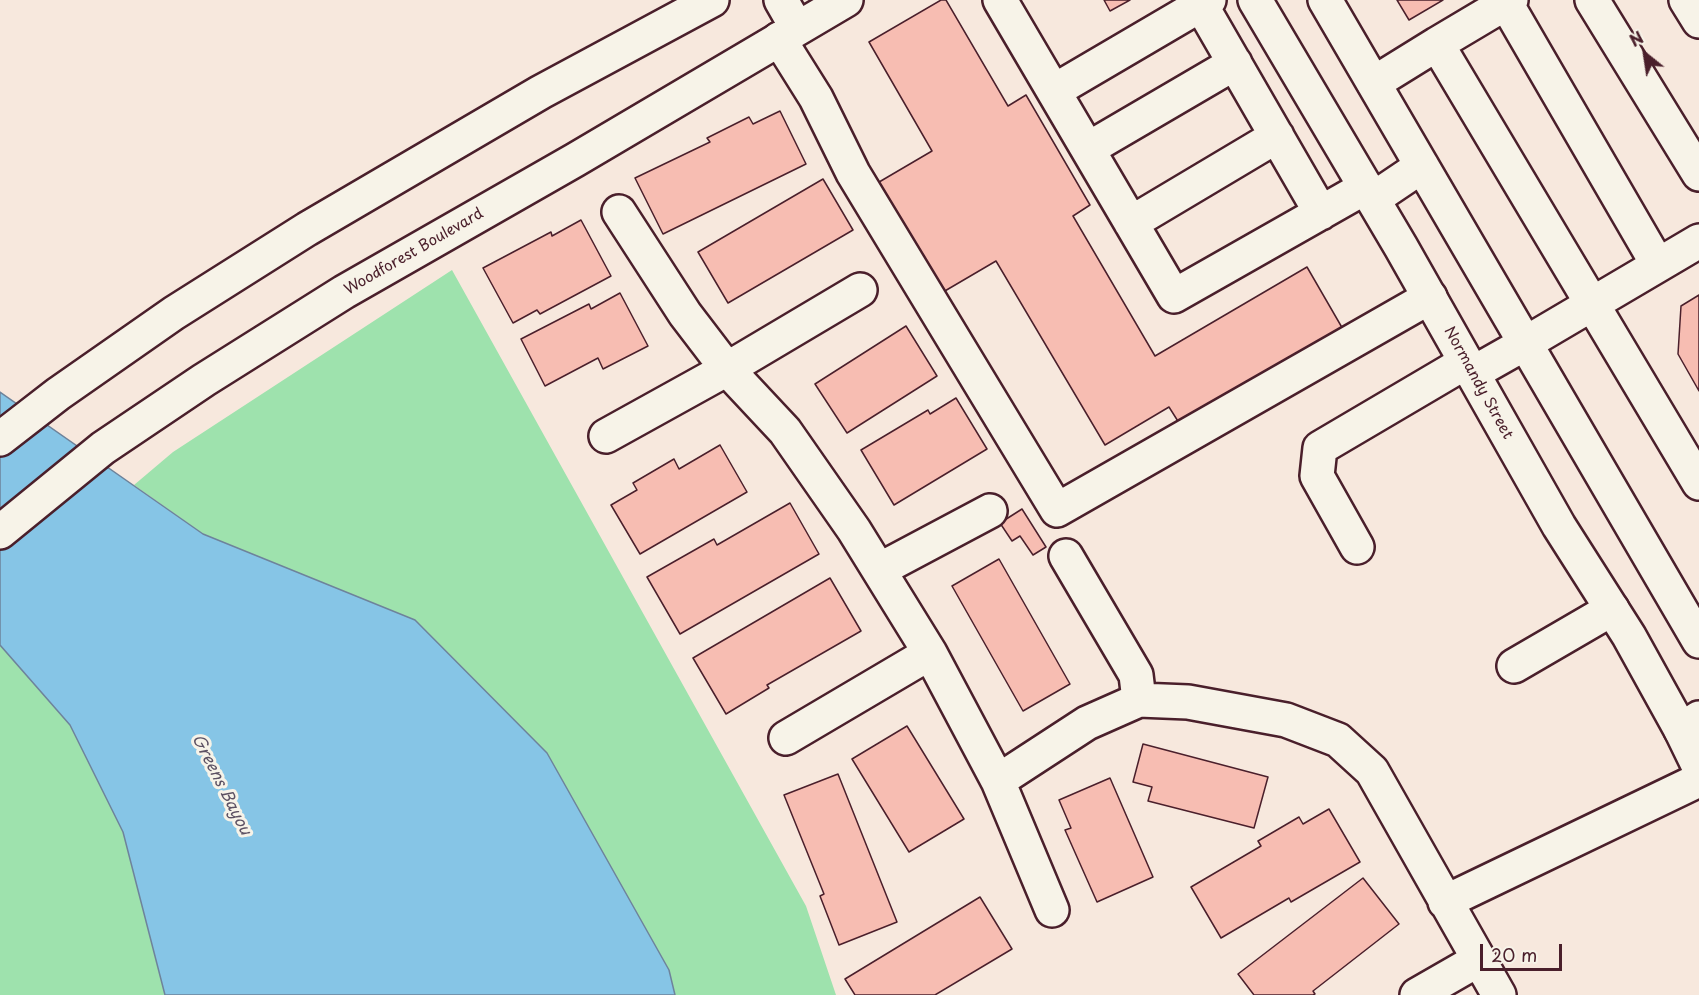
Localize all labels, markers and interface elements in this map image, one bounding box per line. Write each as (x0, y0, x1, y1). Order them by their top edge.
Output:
north arrow (1615, 24, 1675, 84)
text: N (1625, 25, 1647, 52)
street label: Woodforest Boulevard (341, 205, 487, 299)
street label: Normandy Street (1440, 324, 1516, 442)
water label: Greens Bayou (187, 732, 255, 838)
scale bar (1483, 932, 1566, 970)
text: 20 m (1491, 941, 1537, 968)

